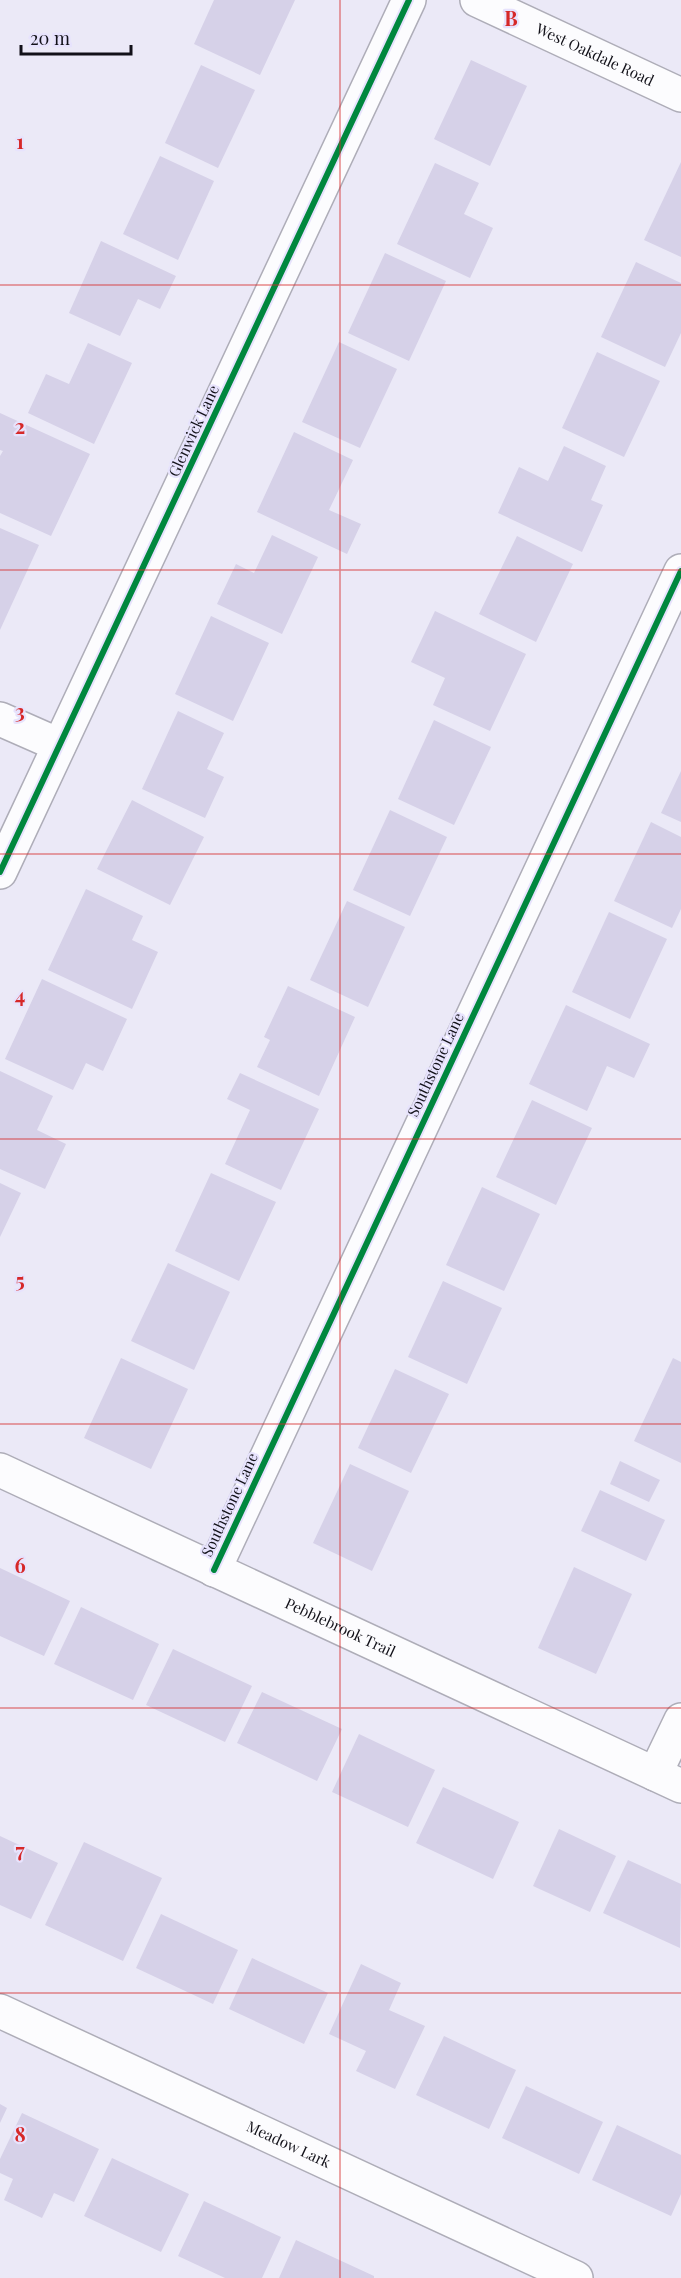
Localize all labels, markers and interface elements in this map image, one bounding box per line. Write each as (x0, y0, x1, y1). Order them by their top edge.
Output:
text: B (504, 4, 518, 31)
street label: West Oakdale Road (532, 17, 658, 90)
scale bar (21, 18, 130, 56)
text: 20 m (30, 26, 70, 50)
text: 1 (16, 127, 24, 154)
street label: Glenwick Lane (163, 382, 223, 480)
text: 2 (15, 412, 25, 439)
text: 3 (15, 697, 25, 724)
text: 4 (15, 981, 25, 1008)
street label: Southstone Lane (402, 1009, 468, 1120)
text: 5 (15, 1266, 25, 1293)
street label: Southstone Lane (196, 1449, 262, 1560)
text: 6 (14, 1551, 26, 1578)
street label: Pebblebrook Trail (282, 1593, 399, 1661)
text: 7 (15, 1836, 25, 1863)
street label: Meadow Lark (244, 2116, 335, 2172)
text: 8 (14, 2120, 26, 2147)

